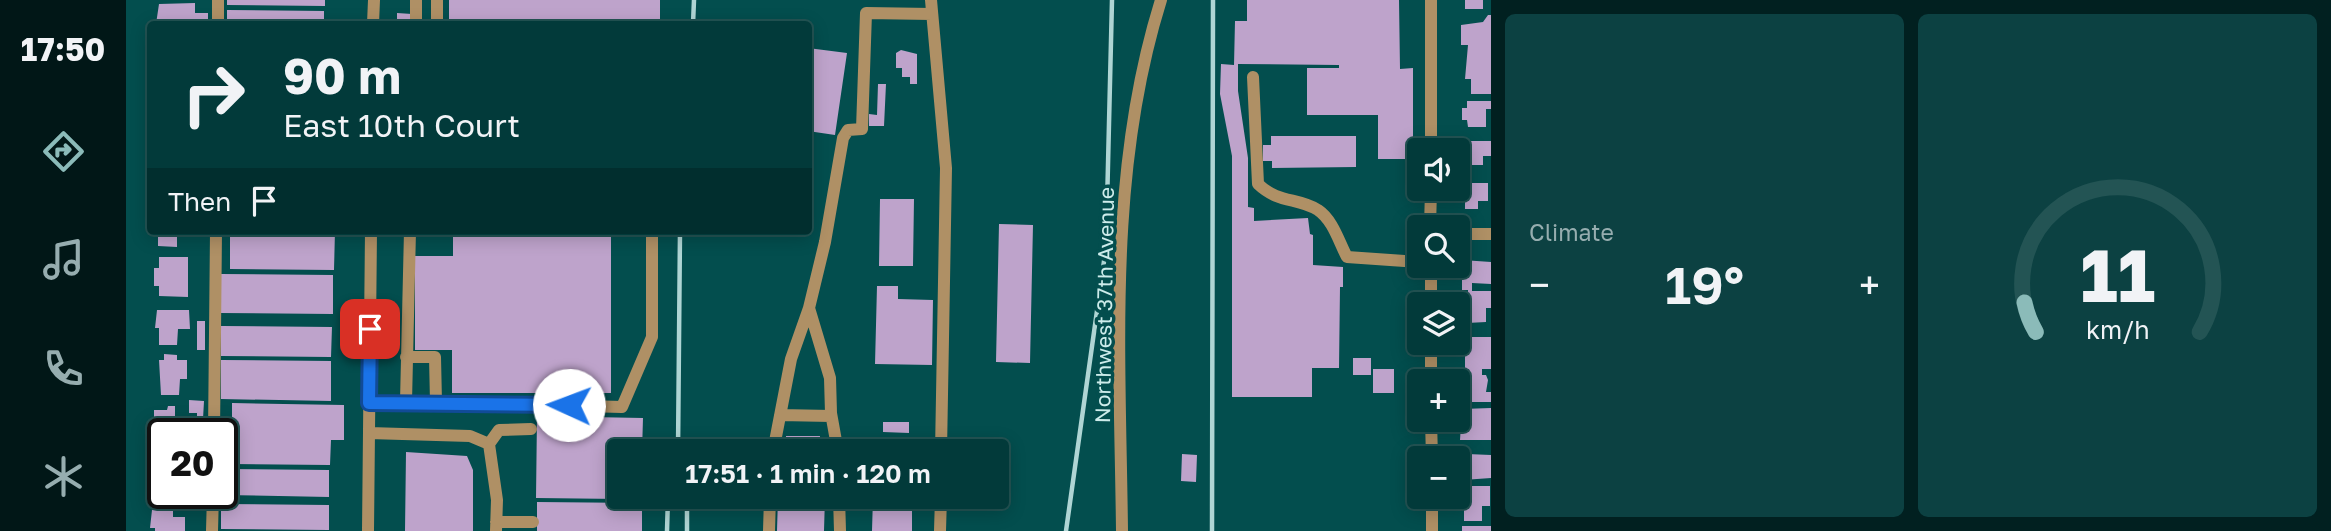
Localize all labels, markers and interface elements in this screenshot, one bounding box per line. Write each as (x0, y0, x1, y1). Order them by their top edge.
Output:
text: 17:50 (21, 30, 105, 68)
text: 90 m (283, 46, 401, 105)
icon: right (168, 49, 259, 140)
text: East 10th Court (283, 106, 520, 144)
icon: directions (39, 127, 88, 176)
map controls (1407, 138, 1470, 509)
button: sound (1407, 138, 1470, 201)
icon: arrive (245, 182, 283, 220)
text: Then (168, 186, 231, 217)
street label: Northwest 37th Avenue (1089, 187, 1119, 423)
button: search (1407, 215, 1470, 278)
text: Climate (1529, 218, 1614, 246)
text: 11 (2080, 231, 2155, 318)
icon: music (39, 235, 88, 284)
text: 19° (1665, 253, 1744, 315)
text: − (1529, 262, 1550, 307)
text: + (1859, 262, 1880, 307)
button: layers (1407, 292, 1470, 355)
pin (340, 299, 400, 359)
icon: arrive (351, 310, 389, 348)
text: km/h (2086, 313, 2149, 344)
icon: phone (39, 344, 88, 393)
position arrow (532, 368, 606, 442)
button: + (1407, 369, 1470, 432)
speed limit sign: 20 (147, 418, 238, 509)
button: − (1407, 446, 1470, 509)
icon: climate (39, 452, 88, 501)
text: 17:51 · 1 min · 120 m (685, 458, 931, 489)

